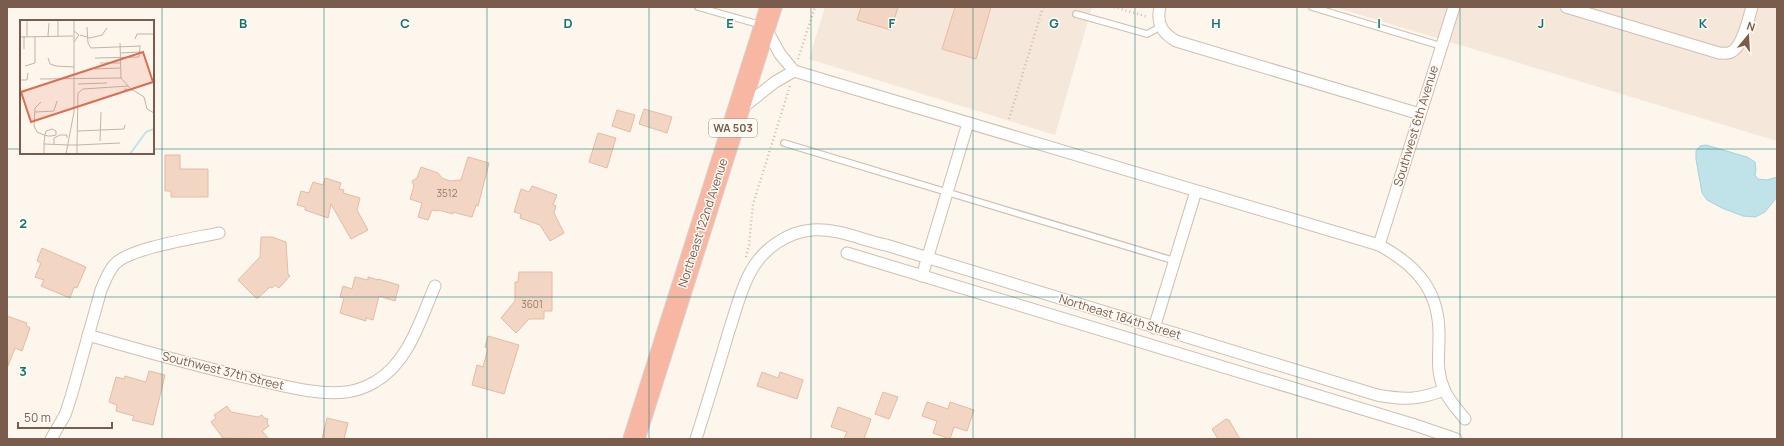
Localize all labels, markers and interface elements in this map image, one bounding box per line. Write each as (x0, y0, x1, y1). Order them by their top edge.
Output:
text: B (239, 14, 247, 32)
text: C (400, 14, 410, 32)
text: D (563, 14, 573, 32)
text: E (726, 14, 734, 32)
text: F (889, 14, 896, 32)
text: G (1049, 14, 1059, 32)
text: H (1211, 14, 1221, 32)
text: I (1377, 14, 1381, 32)
text: J (1538, 14, 1544, 32)
text: K (1699, 14, 1708, 32)
north arrow (1728, 16, 1768, 56)
text: N (1745, 18, 1757, 34)
inset map (20, 20, 154, 154)
street label: Southwest 6th Avenue (1389, 63, 1442, 189)
road number: WA 503 (709, 119, 757, 137)
street label: Northeast 122nd Avenue (674, 156, 731, 290)
house number: 3512 (437, 186, 458, 200)
text: 2 (19, 214, 27, 232)
street label: Northeast 184th Street (1057, 290, 1184, 343)
house number: 3601 (521, 297, 543, 311)
street label: Southwest 37th Street (160, 347, 286, 394)
text: 3 (19, 362, 27, 380)
scale bar (18, 404, 112, 430)
text: 50 m (24, 409, 51, 426)

